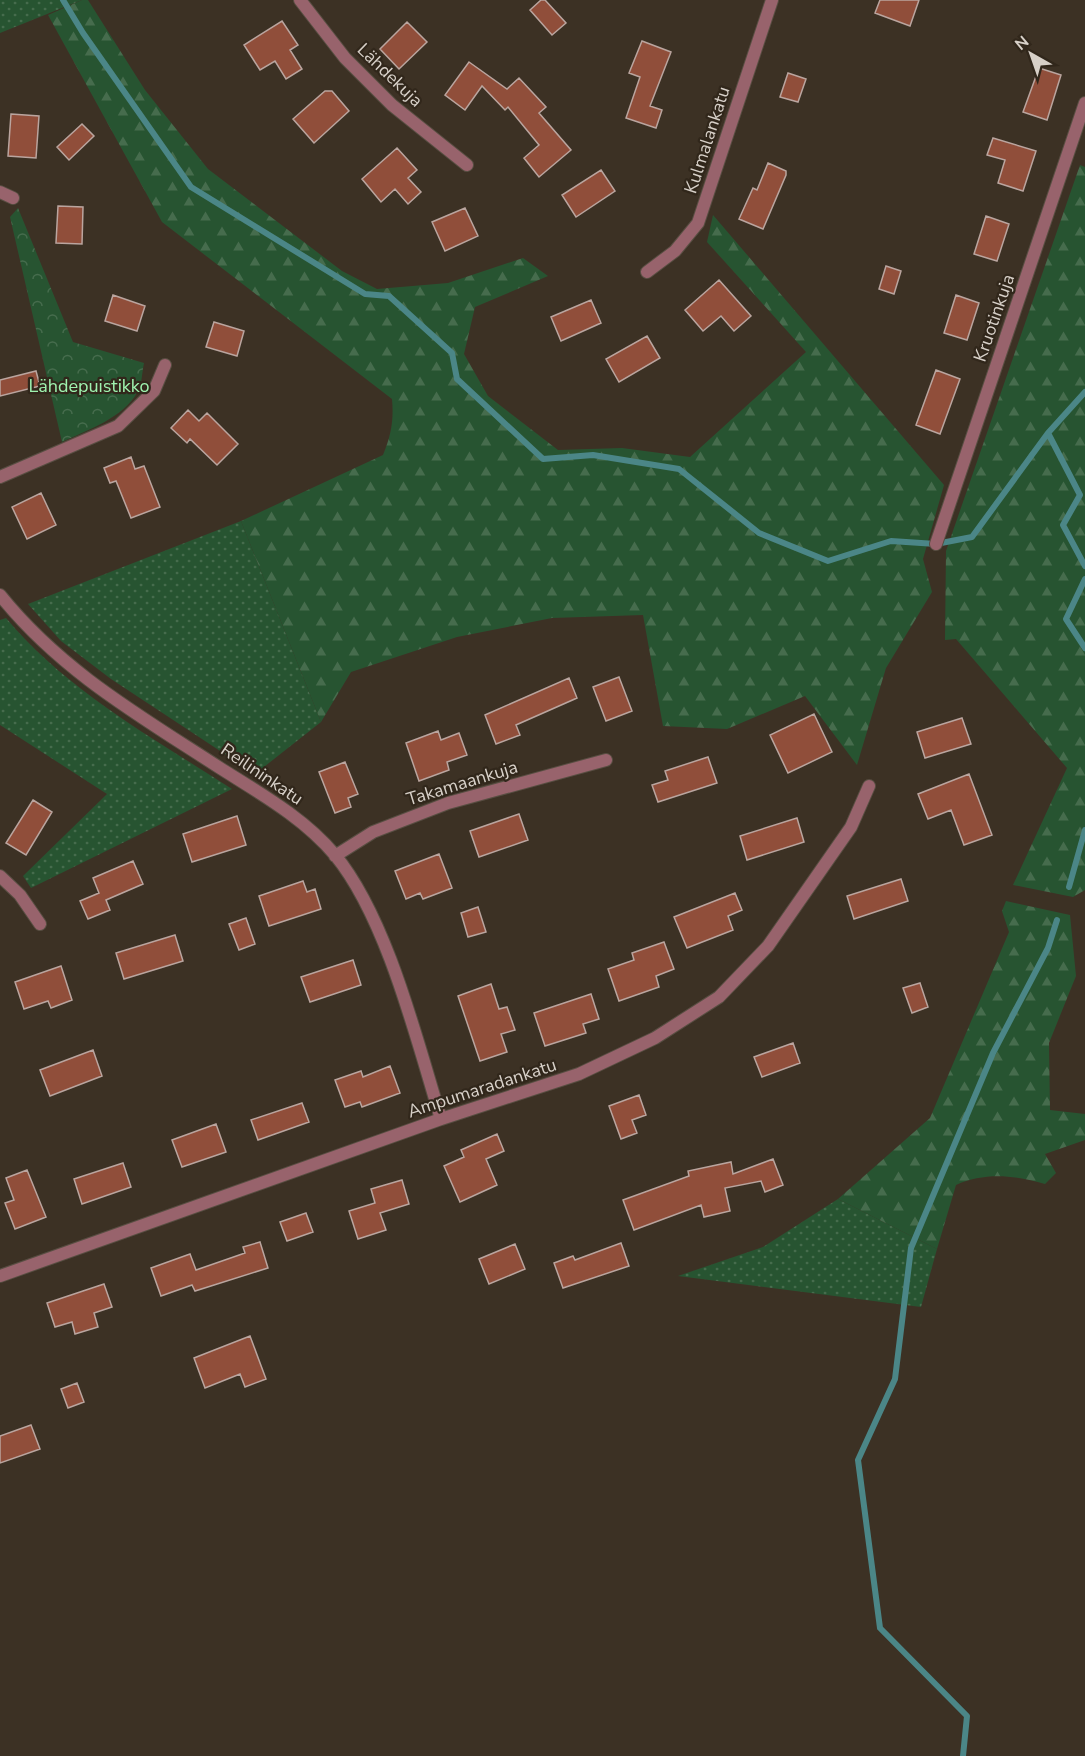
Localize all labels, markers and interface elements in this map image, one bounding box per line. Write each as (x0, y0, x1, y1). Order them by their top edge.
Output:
north arrow (1001, 24, 1061, 84)
text: N (1010, 31, 1034, 56)
street label: Lähdekuja (352, 38, 428, 112)
street label: Kulmalankatu (678, 83, 736, 197)
street label: Kruotinkuja (968, 271, 1020, 365)
park label: Lähdepuistikko (28, 374, 150, 398)
street label: Reilininkatu (216, 738, 308, 810)
street label: Takamaankuja (403, 755, 521, 811)
street label: Ampumaradankatu (405, 1053, 559, 1123)

